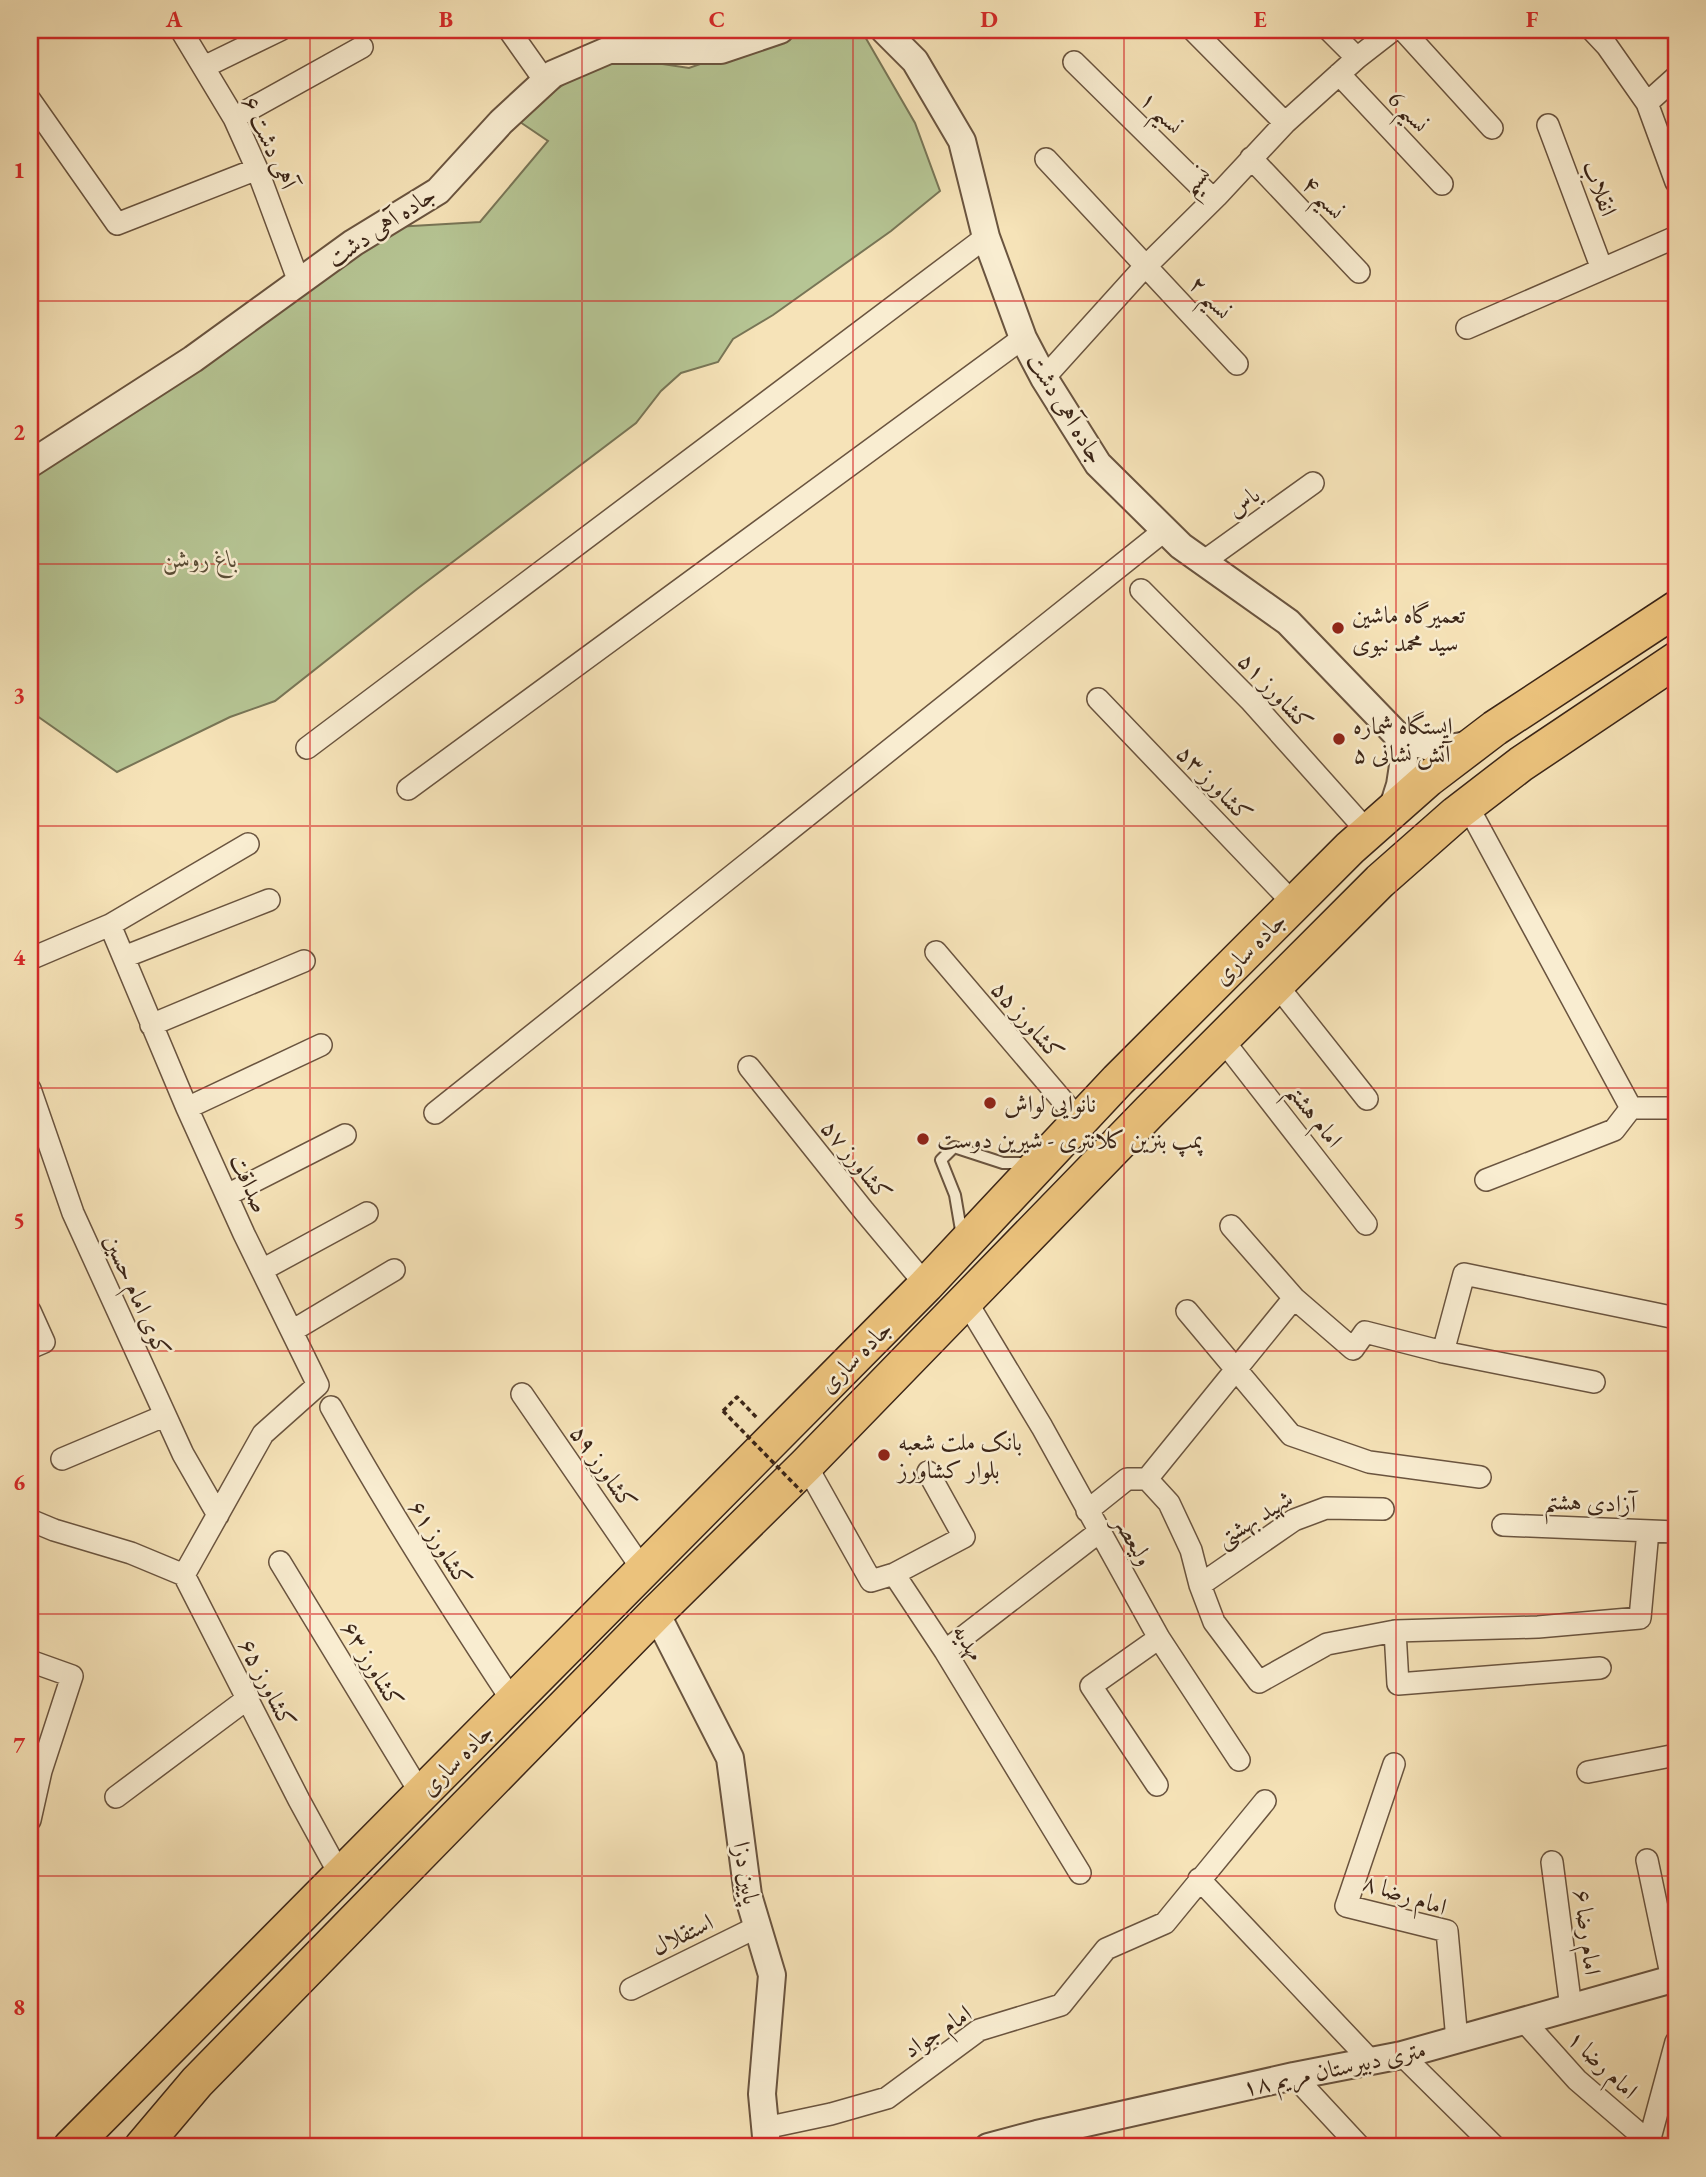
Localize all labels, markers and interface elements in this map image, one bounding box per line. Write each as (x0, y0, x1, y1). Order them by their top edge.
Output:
text: A (165, 4, 183, 34)
text: B (439, 4, 453, 34)
text: C (709, 4, 725, 34)
text: D (980, 4, 998, 34)
text: E (1253, 4, 1267, 34)
text: F (1526, 4, 1539, 34)
street label: نسیم 6 (1375, 83, 1436, 145)
street label: نسیم ۱ (1127, 84, 1190, 147)
street label: آهی دشت ۶ (236, 90, 305, 196)
text: 1 (13, 155, 25, 185)
street label: انقلاب (1575, 156, 1625, 220)
street label: نسیم (1173, 158, 1223, 208)
street label: نسیم ۴ (1289, 168, 1352, 232)
street label: جاده آهی دشت (321, 178, 441, 274)
street label: نسیم ۲ (1176, 268, 1239, 332)
street label: جاده آهی دشت (1020, 347, 1112, 469)
text: 2 (13, 417, 25, 447)
street label: یاس (1220, 478, 1267, 523)
park label: باغ روشن (162, 543, 238, 579)
place label: تعمیرگاه ماشین سید محمد نبوی (1352, 599, 1466, 658)
marker: تعمیرگاه ماشین سید محمد نبوی (1330, 620, 1346, 636)
street label: کشاورز ۵۱ (1232, 645, 1320, 737)
text: 3 (13, 680, 25, 710)
place label: ایستگاه شماره ۵ آتش نشانی (1353, 710, 1453, 770)
marker: ایستگاه شماره ۵ آتش نشانی (1331, 731, 1347, 747)
street label: کشاورز ۵۳ (1170, 737, 1260, 829)
street label: جاده ساری (1206, 905, 1292, 991)
text: 4 (13, 942, 26, 972)
street label: کشاورز ۵۵ (985, 973, 1071, 1067)
street label: امام هشتم (1273, 1076, 1350, 1159)
place label: نانوایی لواش (1004, 1088, 1096, 1119)
marker: نانوایی لواش (982, 1095, 998, 1111)
street label: کشاورز ۵۷ (815, 1113, 899, 1207)
place label: پمپ بنزین کلانتری - شیرین دوست (937, 1124, 1204, 1157)
marker: پمپ بنزین کلانتری - شیرین دوست (915, 1131, 931, 1147)
street label: صداقت (223, 1149, 277, 1217)
text: 5 (13, 1205, 25, 1235)
street label: کوی امام حسین (92, 1229, 179, 1363)
street label: جاده ساری (812, 1313, 898, 1399)
street label: کشاورز ۵۹ (564, 1419, 644, 1515)
place label: بانک ملت شعبه بلوار کشاورز (896, 1426, 1022, 1485)
marker: بانک ملت شعبه بلوار کشاورز (876, 1447, 892, 1463)
text: 6 (13, 1467, 25, 1497)
street label: شهید بهشتی (1210, 1482, 1299, 1555)
street label: آزادی هشتم (1543, 1485, 1639, 1528)
street label: کشاورز ۶۱ (402, 1494, 480, 1592)
street label: ولیعصر (1105, 1506, 1161, 1572)
street label: کشاورز ۶۳ (335, 1615, 411, 1713)
street label: مهدیه (946, 1618, 992, 1666)
street label: کشاورز ۶۵ (232, 1633, 304, 1733)
street label: جاده ساری (413, 1716, 499, 1802)
text: 7 (13, 1730, 26, 1760)
street label: پایین دزا (724, 1839, 768, 1909)
street label: امام رضا ۸ (1357, 1866, 1451, 1928)
street label: امام رضا ۶ (1561, 1887, 1609, 1977)
street label: استقلال (646, 1906, 718, 1962)
text: 8 (13, 1992, 25, 2022)
street label: امام جواد (897, 1997, 980, 2070)
street label: امام رضا ۱ (1557, 2023, 1645, 2109)
street label: ۱۸ متری دبیرستان مریم (1240, 2033, 1430, 2108)

